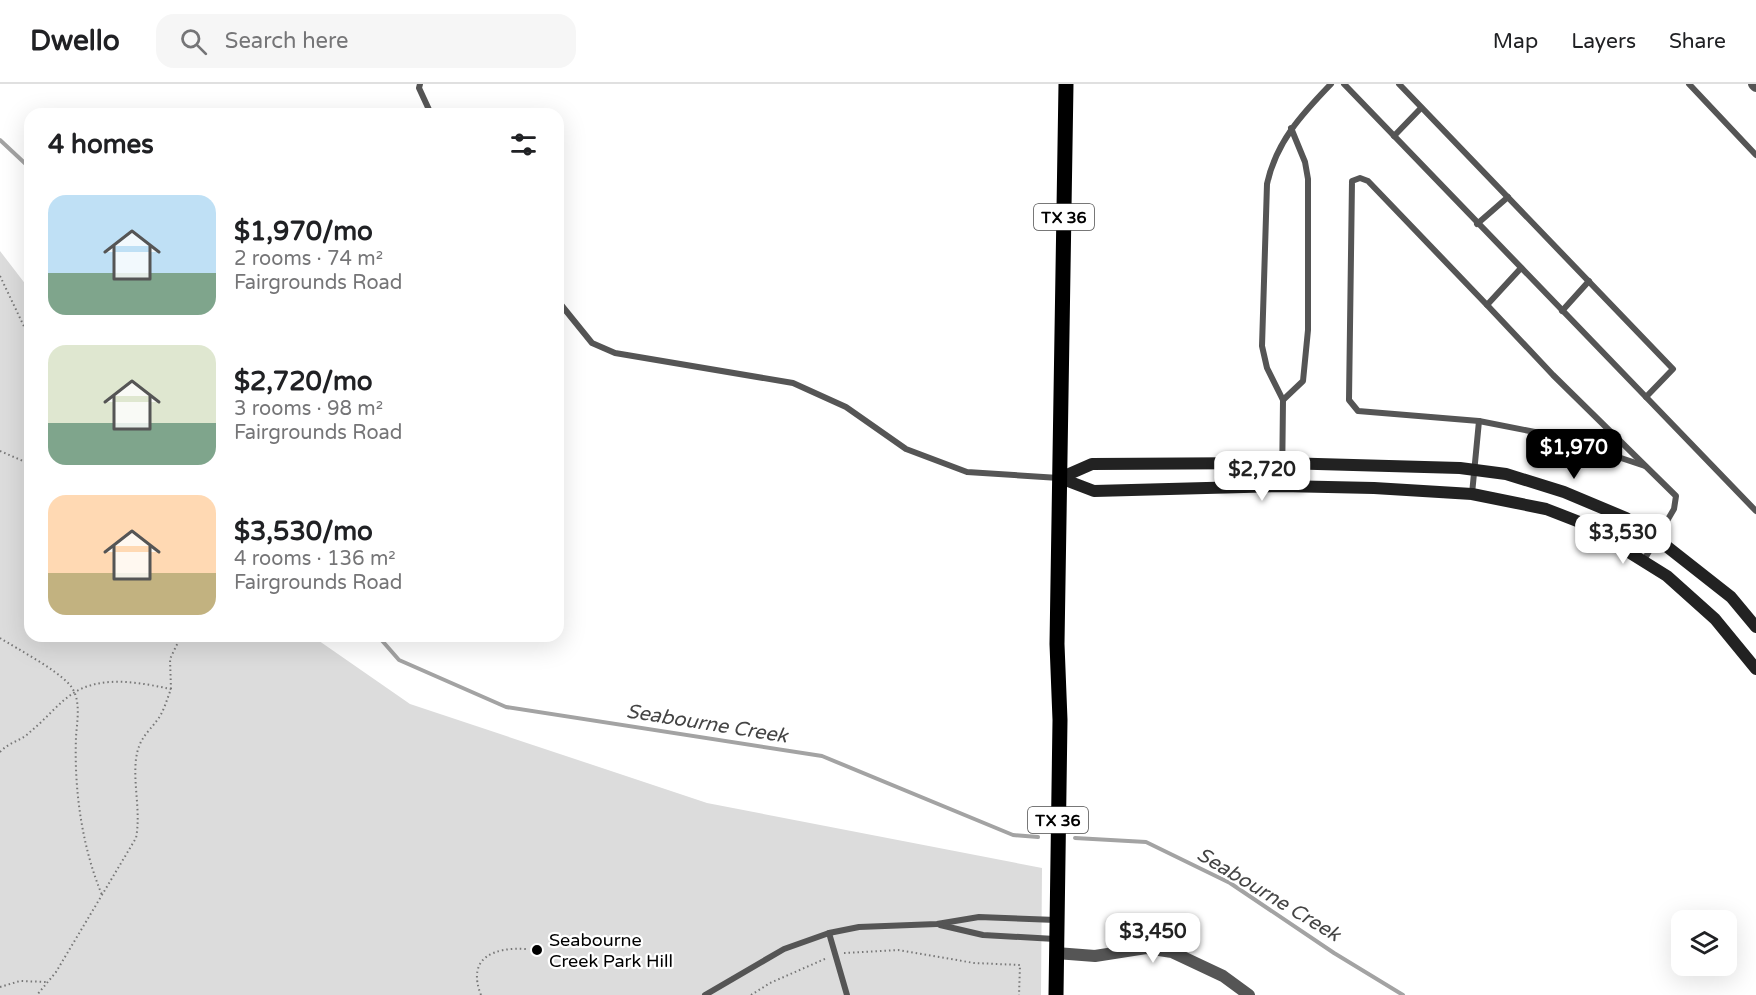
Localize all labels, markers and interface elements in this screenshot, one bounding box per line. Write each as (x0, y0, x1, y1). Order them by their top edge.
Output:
search box (156, 14, 576, 68)
text: Dwello (30, 24, 120, 58)
icon: search (177, 25, 210, 58)
text: Search here (225, 28, 349, 54)
text: Map (1493, 29, 1538, 54)
text: Layers (1571, 29, 1636, 54)
text: Share (1669, 29, 1726, 54)
icon: filters (507, 128, 540, 161)
text: 4 homes (48, 129, 154, 160)
road number: TX 36 (1034, 204, 1094, 230)
text: $1,970/mo (234, 216, 373, 247)
icon: home (96, 219, 168, 291)
text: 2 rooms · 74 m² (234, 247, 383, 271)
text: Fairgrounds Road (234, 271, 402, 295)
text: $2,720/mo (234, 366, 373, 397)
icon: home (96, 369, 168, 441)
text: 3 rooms · 98 m² (234, 397, 383, 421)
text: Fairgrounds Road (234, 421, 402, 445)
pin: $1,970 (1525, 429, 1623, 480)
text: $1,970 (1540, 436, 1608, 460)
pin: $2,720 (1213, 451, 1311, 502)
text: $2,720 (1228, 458, 1296, 482)
pin: $3,530 (1574, 514, 1672, 565)
text: $3,530/mo (234, 516, 373, 547)
icon: home (96, 519, 168, 591)
text: $3,530 (1589, 521, 1657, 545)
text: 4 rooms · 136 m² (234, 547, 396, 571)
text: Fairgrounds Road (234, 571, 402, 595)
water label: Seabourne Creek (625, 699, 791, 749)
road number: TX 36 (1028, 807, 1088, 833)
water label: Seabourne Creek (1192, 843, 1346, 948)
map controls (1671, 910, 1737, 976)
button: layers (1671, 910, 1737, 976)
pin: $3,450 (1104, 913, 1202, 964)
text: $3,450 (1119, 920, 1187, 944)
place label: Seabourne Creek Park Hill (549, 929, 673, 972)
marker: Seabourne Creek Park Hill (530, 943, 544, 957)

